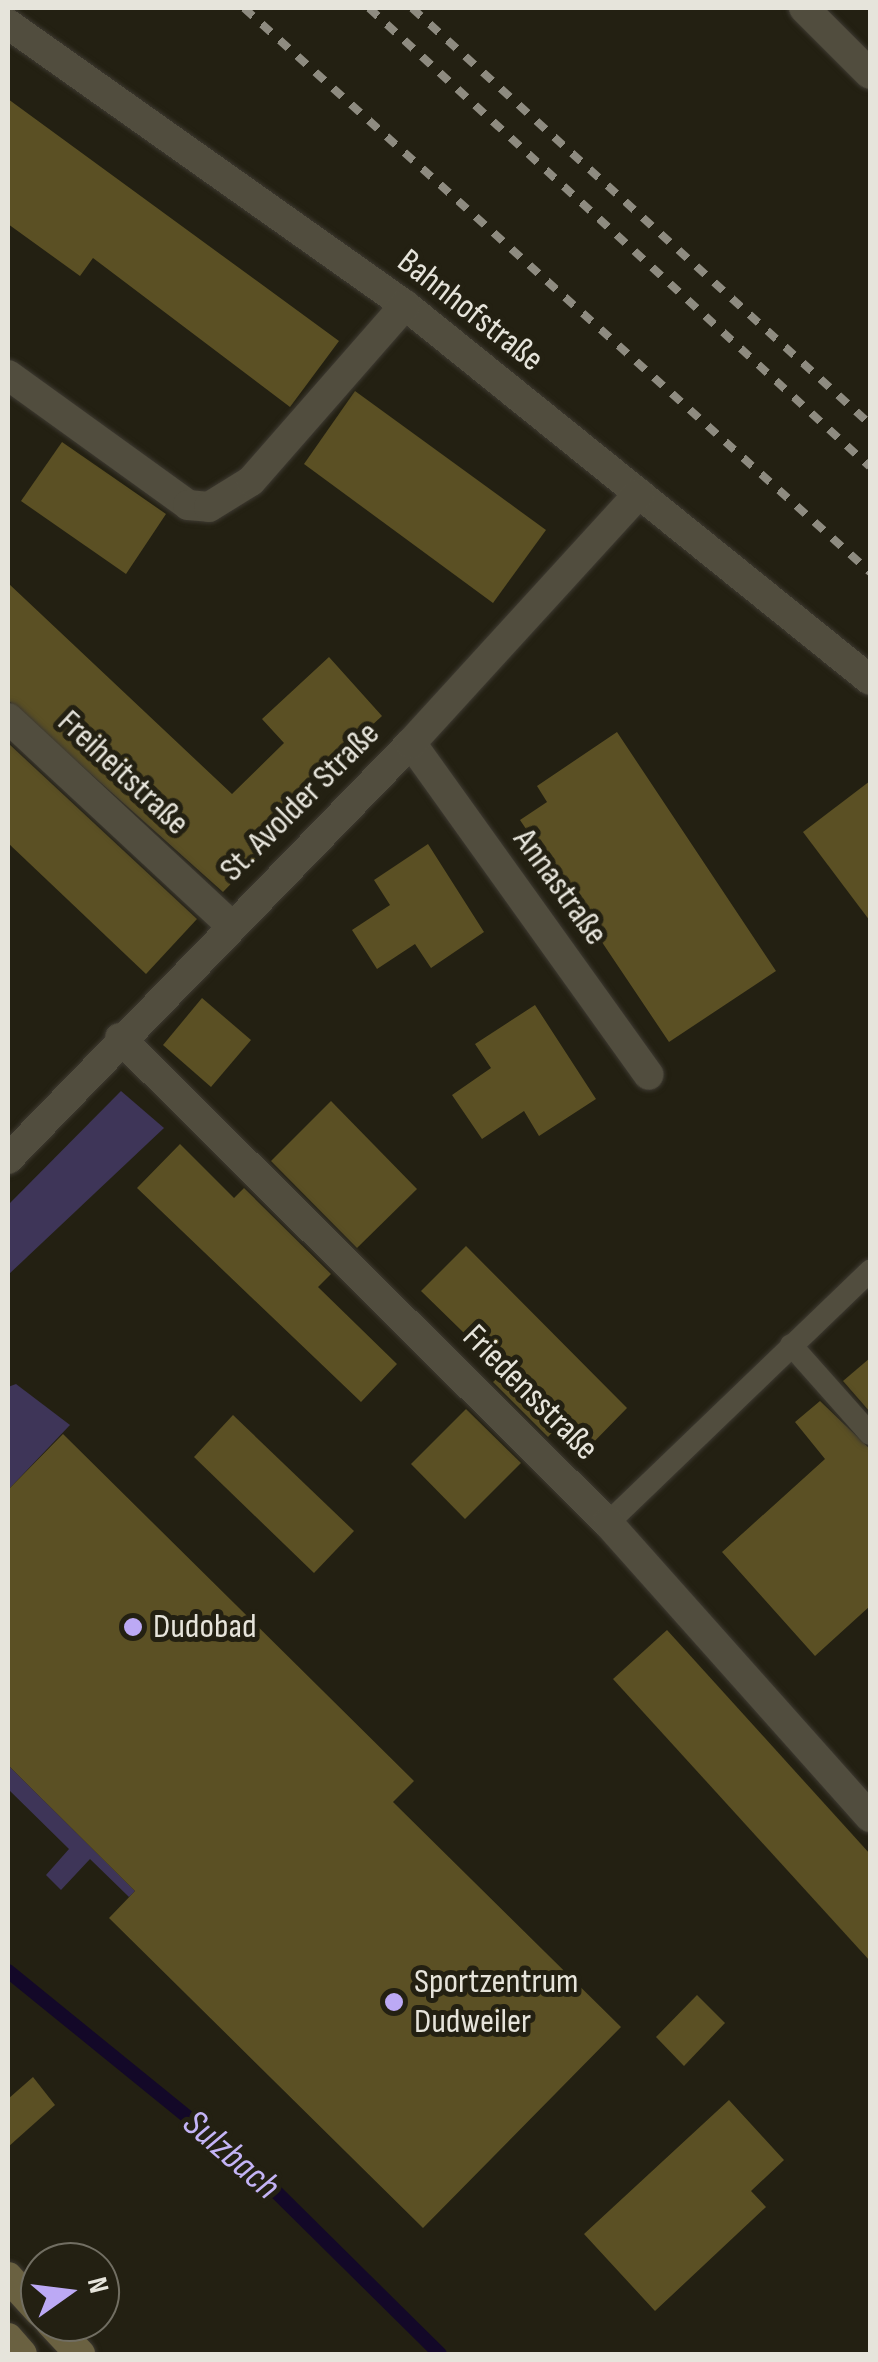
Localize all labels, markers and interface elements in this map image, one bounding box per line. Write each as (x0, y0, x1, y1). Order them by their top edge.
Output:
street label: Bahnhofstraße (389, 241, 551, 381)
street label: Freiheitstraße (49, 702, 197, 844)
street label: St. Avolder Straße (211, 713, 389, 891)
street label: Annastraße (504, 820, 616, 954)
street label: Friedensstraße (453, 1316, 607, 1470)
place label: Dudobad (153, 1606, 257, 1648)
marker: Dudobad (122, 1616, 144, 1638)
place label: Sportzentrum Dudweiler (414, 1961, 579, 2043)
marker: Sportzentrum Dudweiler (383, 1991, 405, 2013)
water label: Sulzbach (173, 2101, 289, 2209)
north arrow (20, 2242, 120, 2342)
text: N (80, 2274, 115, 2296)

